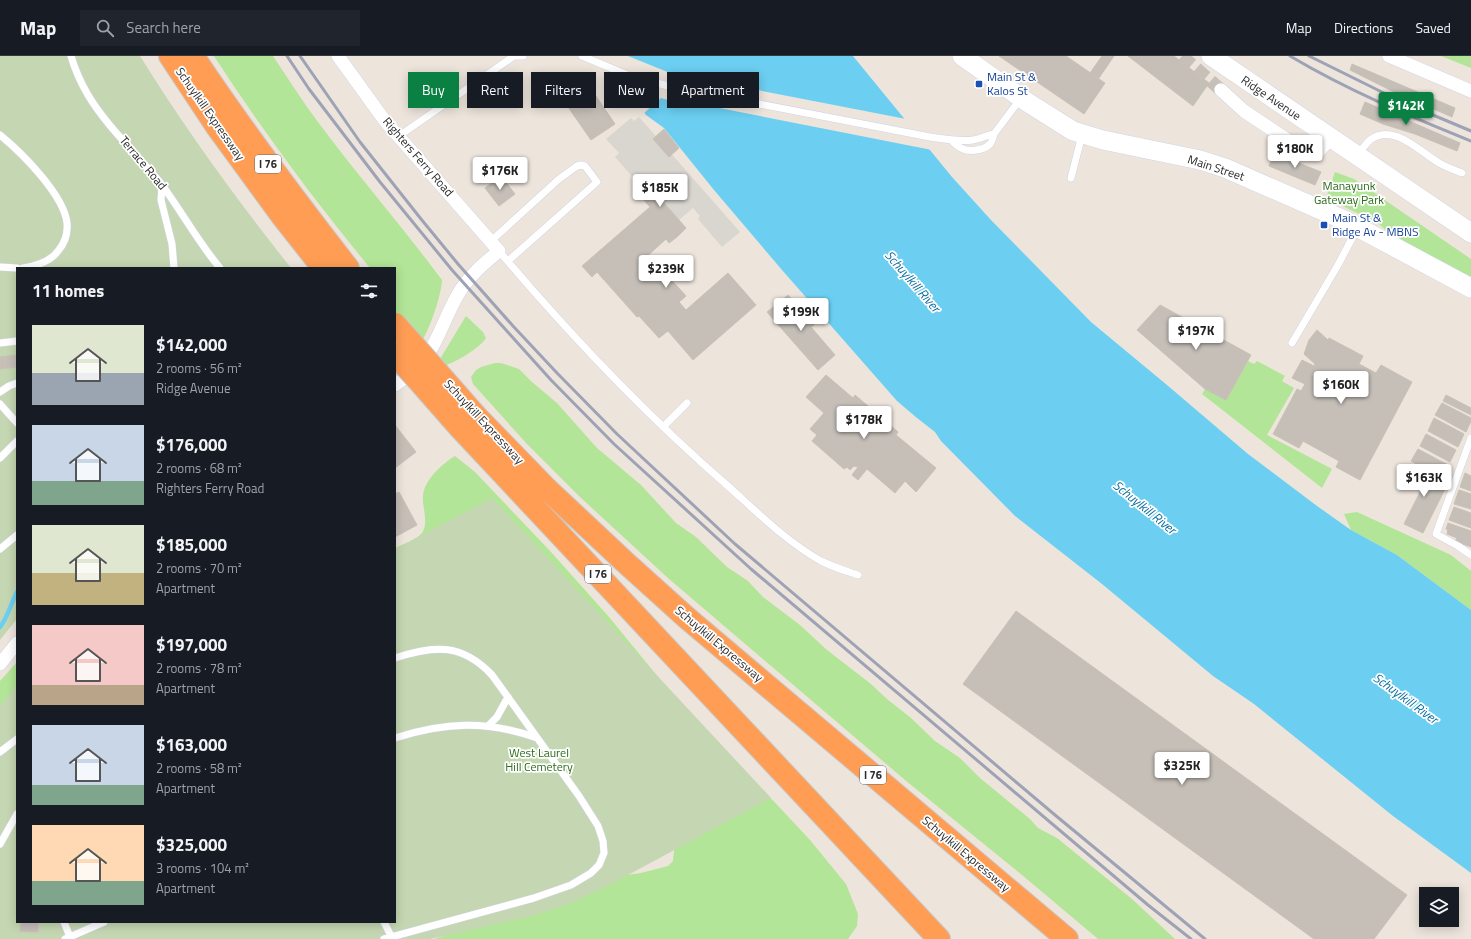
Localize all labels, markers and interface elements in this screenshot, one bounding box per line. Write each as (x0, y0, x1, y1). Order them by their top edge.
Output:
search box (80, 10, 360, 46)
text: Map (20, 13, 56, 42)
text: Search here (126, 16, 201, 39)
icon: search (94, 17, 116, 39)
text: Map (1286, 17, 1312, 38)
text: Directions (1334, 17, 1393, 38)
text: Saved (1415, 17, 1451, 38)
street label: Schuylkill Expressway (171, 63, 250, 164)
place label: Main St & Kalos St (987, 67, 1037, 100)
street label: Ridge Avenue (1237, 70, 1305, 125)
chip: Buy (408, 72, 459, 108)
chip: Rent (467, 72, 523, 108)
chip: Filters (531, 72, 596, 108)
chip: New (604, 72, 659, 108)
chip: Apartment (667, 72, 759, 108)
marker: Main St & Kalos St (974, 79, 984, 89)
pin: $142K (1378, 92, 1434, 126)
text: $142K (1388, 95, 1424, 115)
street label: Righters Ferry Road (378, 113, 458, 201)
street label: Terrace Road (115, 132, 172, 194)
pin: $180K (1267, 135, 1323, 169)
text: $180K (1277, 138, 1313, 158)
street label: Main Street (1185, 149, 1248, 186)
road number: I 76 (255, 155, 281, 173)
pin: $176K (472, 157, 528, 191)
text: $176K (482, 160, 518, 180)
pin: $185K (632, 174, 688, 208)
park label: Manayunk Gateway Park (1314, 176, 1384, 209)
text: $185K (642, 177, 678, 197)
place label: Main St & Ridge Av - MBNS (1332, 208, 1419, 241)
marker: Main St & Ridge Av - MBNS (1319, 220, 1329, 230)
water label: Schuylkill River (880, 246, 947, 318)
pin: $239K (638, 255, 694, 289)
text: $239K (648, 258, 684, 278)
text: 11 homes (32, 278, 104, 304)
icon: filters (358, 280, 380, 302)
pin: $199K (773, 298, 829, 332)
text: $199K (783, 301, 819, 321)
pin: $197K (1168, 317, 1224, 351)
text: $197K (1178, 320, 1214, 340)
text: $142,000 (156, 332, 227, 358)
icon: home (64, 341, 112, 389)
text: 2 rooms · 56 m² (156, 358, 242, 378)
pin: $160K (1313, 371, 1369, 405)
text: $160K (1323, 374, 1359, 394)
street label: Schuylkill Expressway (440, 375, 529, 469)
text: Ridge Avenue (156, 378, 231, 398)
pin: $178K (836, 406, 892, 440)
text: $178K (846, 409, 882, 429)
text: $176,000 (156, 432, 227, 458)
icon: home (64, 441, 112, 489)
text: 2 rooms · 68 m² (156, 458, 242, 478)
pin: $163K (1396, 464, 1452, 498)
text: $163K (1406, 467, 1442, 487)
water label: Schuylkill River (1109, 475, 1182, 540)
text: Righters Ferry Road (156, 478, 264, 498)
text: $185,000 (156, 532, 227, 558)
icon: home (64, 541, 112, 589)
text: 2 rooms · 70 m² (156, 558, 242, 578)
road number: I 76 (585, 565, 611, 583)
text: Apartment (156, 578, 215, 598)
street label: Schuylkill Expressway (671, 601, 768, 686)
text: $197,000 (156, 632, 227, 658)
icon: home (64, 641, 112, 689)
text: 2 rooms · 78 m² (156, 658, 242, 678)
water label: Schuylkill River (1369, 668, 1444, 730)
text: Apartment (156, 678, 215, 698)
text: $163,000 (156, 732, 227, 758)
icon: home (64, 741, 112, 789)
park label: West Laurel Hill Cemetery (505, 743, 573, 776)
pin: $325K (1154, 752, 1210, 786)
text: $325K (1164, 755, 1200, 775)
text: 2 rooms · 58 m² (156, 758, 242, 778)
road number: I 76 (860, 766, 886, 784)
text: Apartment (156, 778, 215, 798)
street label: Schuylkill Expressway (918, 811, 1015, 896)
text: $325,000 (156, 832, 227, 858)
icon: home (64, 841, 112, 889)
text: 3 rooms · 104 m² (156, 858, 249, 878)
text: Apartment (156, 878, 215, 898)
map controls (1419, 887, 1459, 927)
button: layers (1419, 887, 1459, 927)

